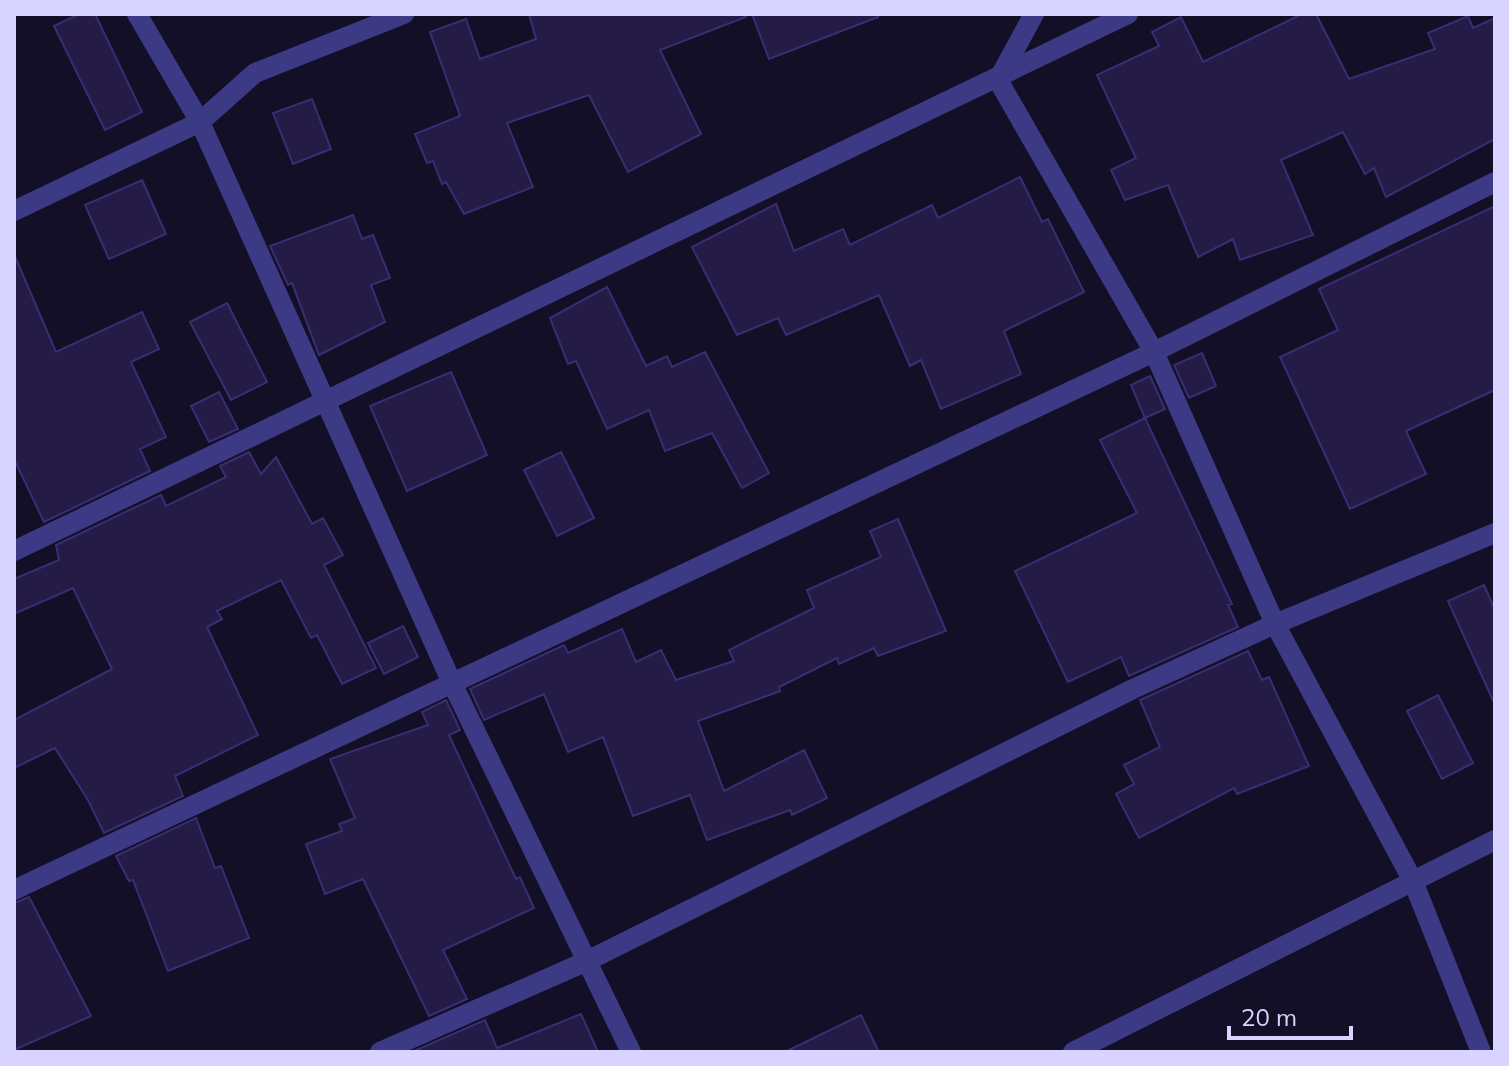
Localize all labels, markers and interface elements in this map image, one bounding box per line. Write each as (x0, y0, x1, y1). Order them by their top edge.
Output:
scale bar (1229, 990, 1351, 1040)
text: 20 m (1241, 1002, 1297, 1032)

